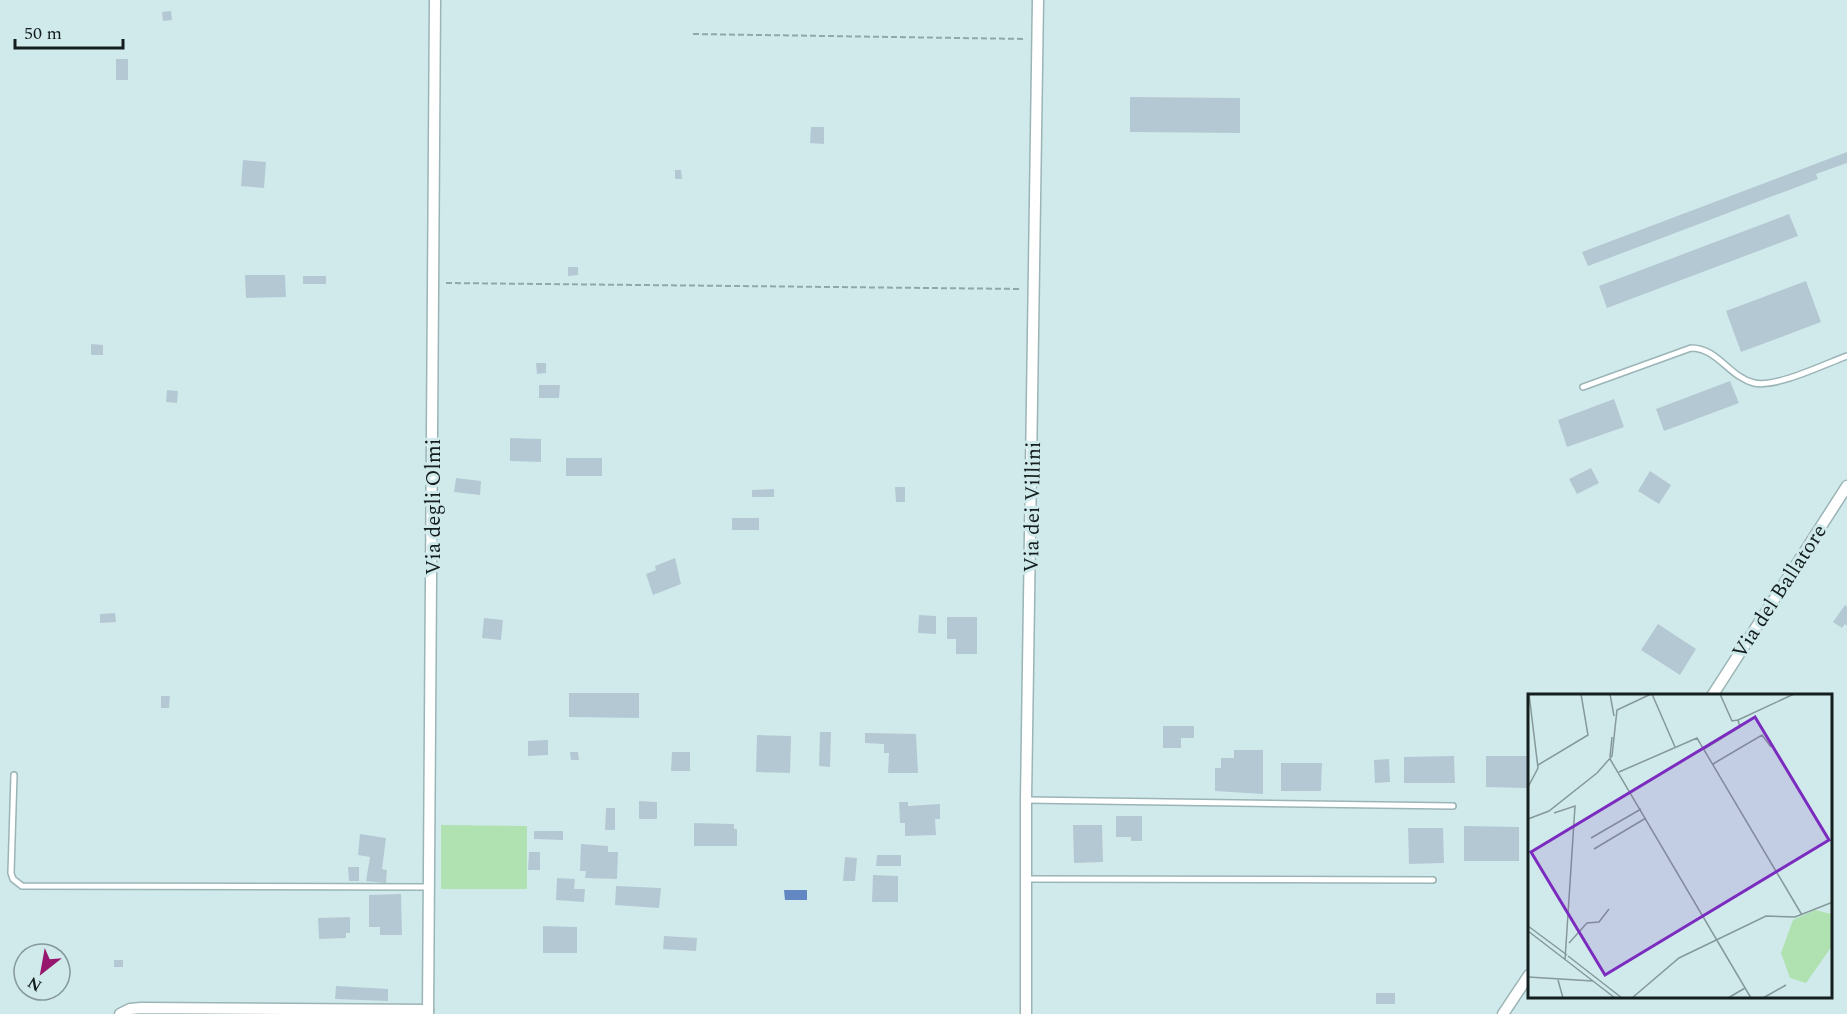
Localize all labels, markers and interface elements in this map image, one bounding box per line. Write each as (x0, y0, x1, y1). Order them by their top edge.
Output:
scale bar (15, 12, 123, 50)
text: 50 m (24, 20, 62, 47)
street label: Via degli Olmi (418, 439, 450, 575)
street label: Via dei Villini (1016, 441, 1050, 573)
street label: Via del Ballatore (1724, 518, 1835, 665)
inset map (1528, 694, 1832, 999)
north arrow (12, 942, 72, 1002)
text: N (23, 970, 47, 998)

